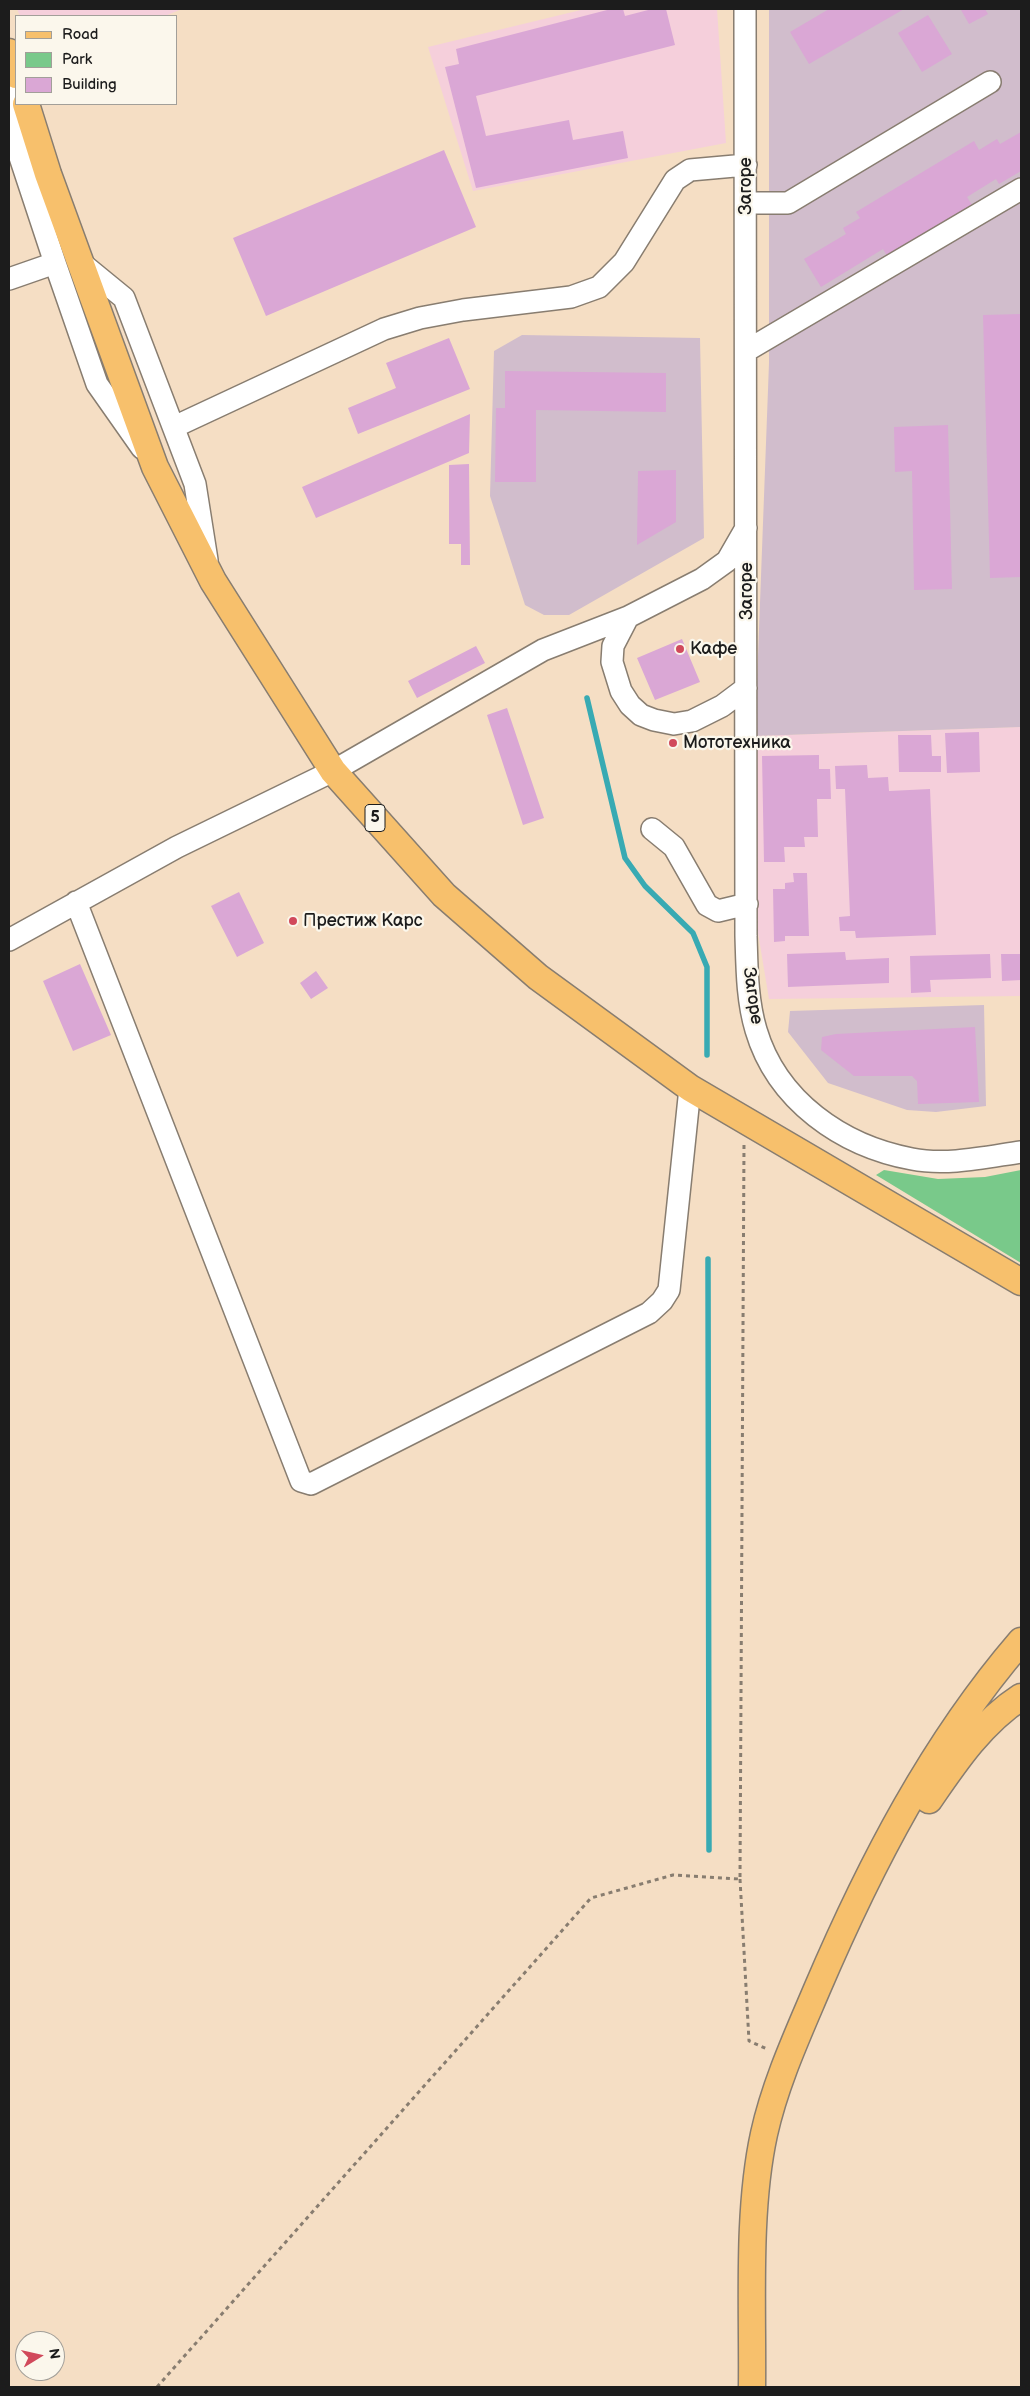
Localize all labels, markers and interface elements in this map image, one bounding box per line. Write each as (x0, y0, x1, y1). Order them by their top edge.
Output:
legend (15, 15, 178, 105)
text: Road (62, 25, 98, 44)
text: Park (62, 50, 92, 69)
text: Building (62, 75, 117, 94)
street label: Загоре (735, 157, 757, 215)
street label: Загоре (736, 562, 758, 620)
place label: Кафе (690, 638, 737, 660)
marker: Кафе (674, 643, 686, 655)
place label: Мототехника (683, 732, 791, 754)
marker: Мототехника (667, 737, 679, 749)
road number: 5 (365, 804, 385, 831)
place label: Престиж Карс (303, 910, 423, 932)
marker: Престиж Карс (287, 915, 299, 927)
street label: Загоре (737, 966, 767, 1026)
north arrow (15, 2331, 65, 2381)
text: N (45, 2347, 64, 2360)

